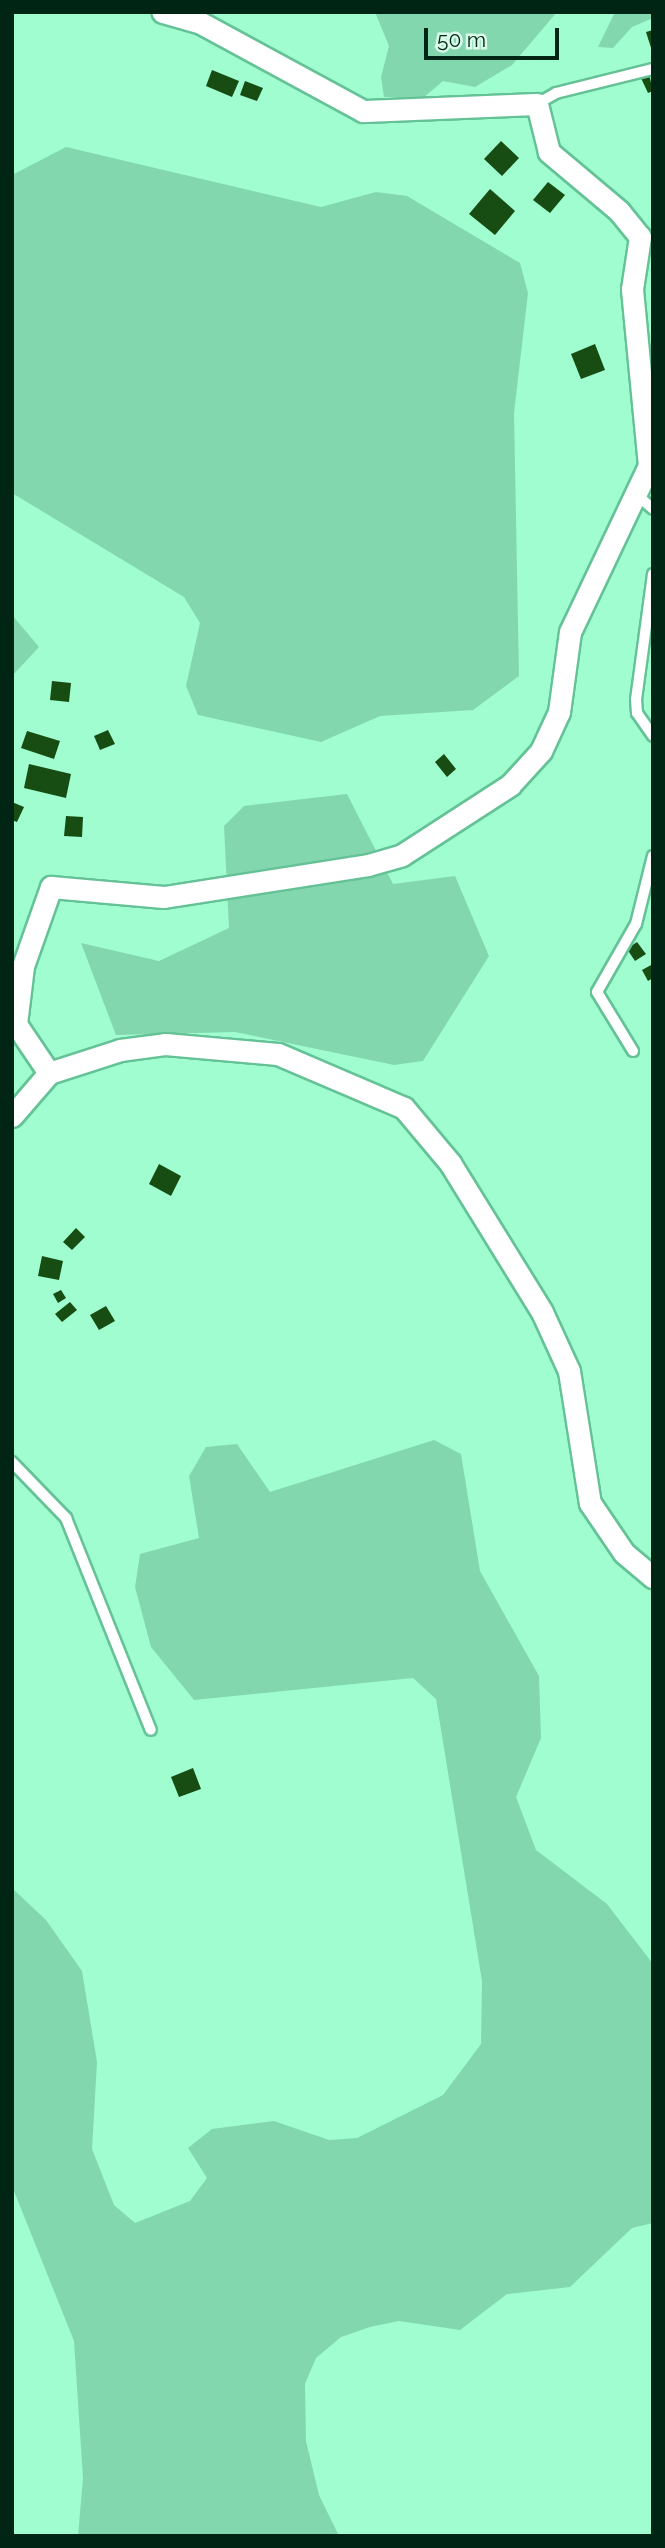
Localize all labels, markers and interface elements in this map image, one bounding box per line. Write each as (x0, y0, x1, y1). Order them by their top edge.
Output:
scale bar (427, 14, 562, 58)
text: 50 m (437, 27, 486, 52)

